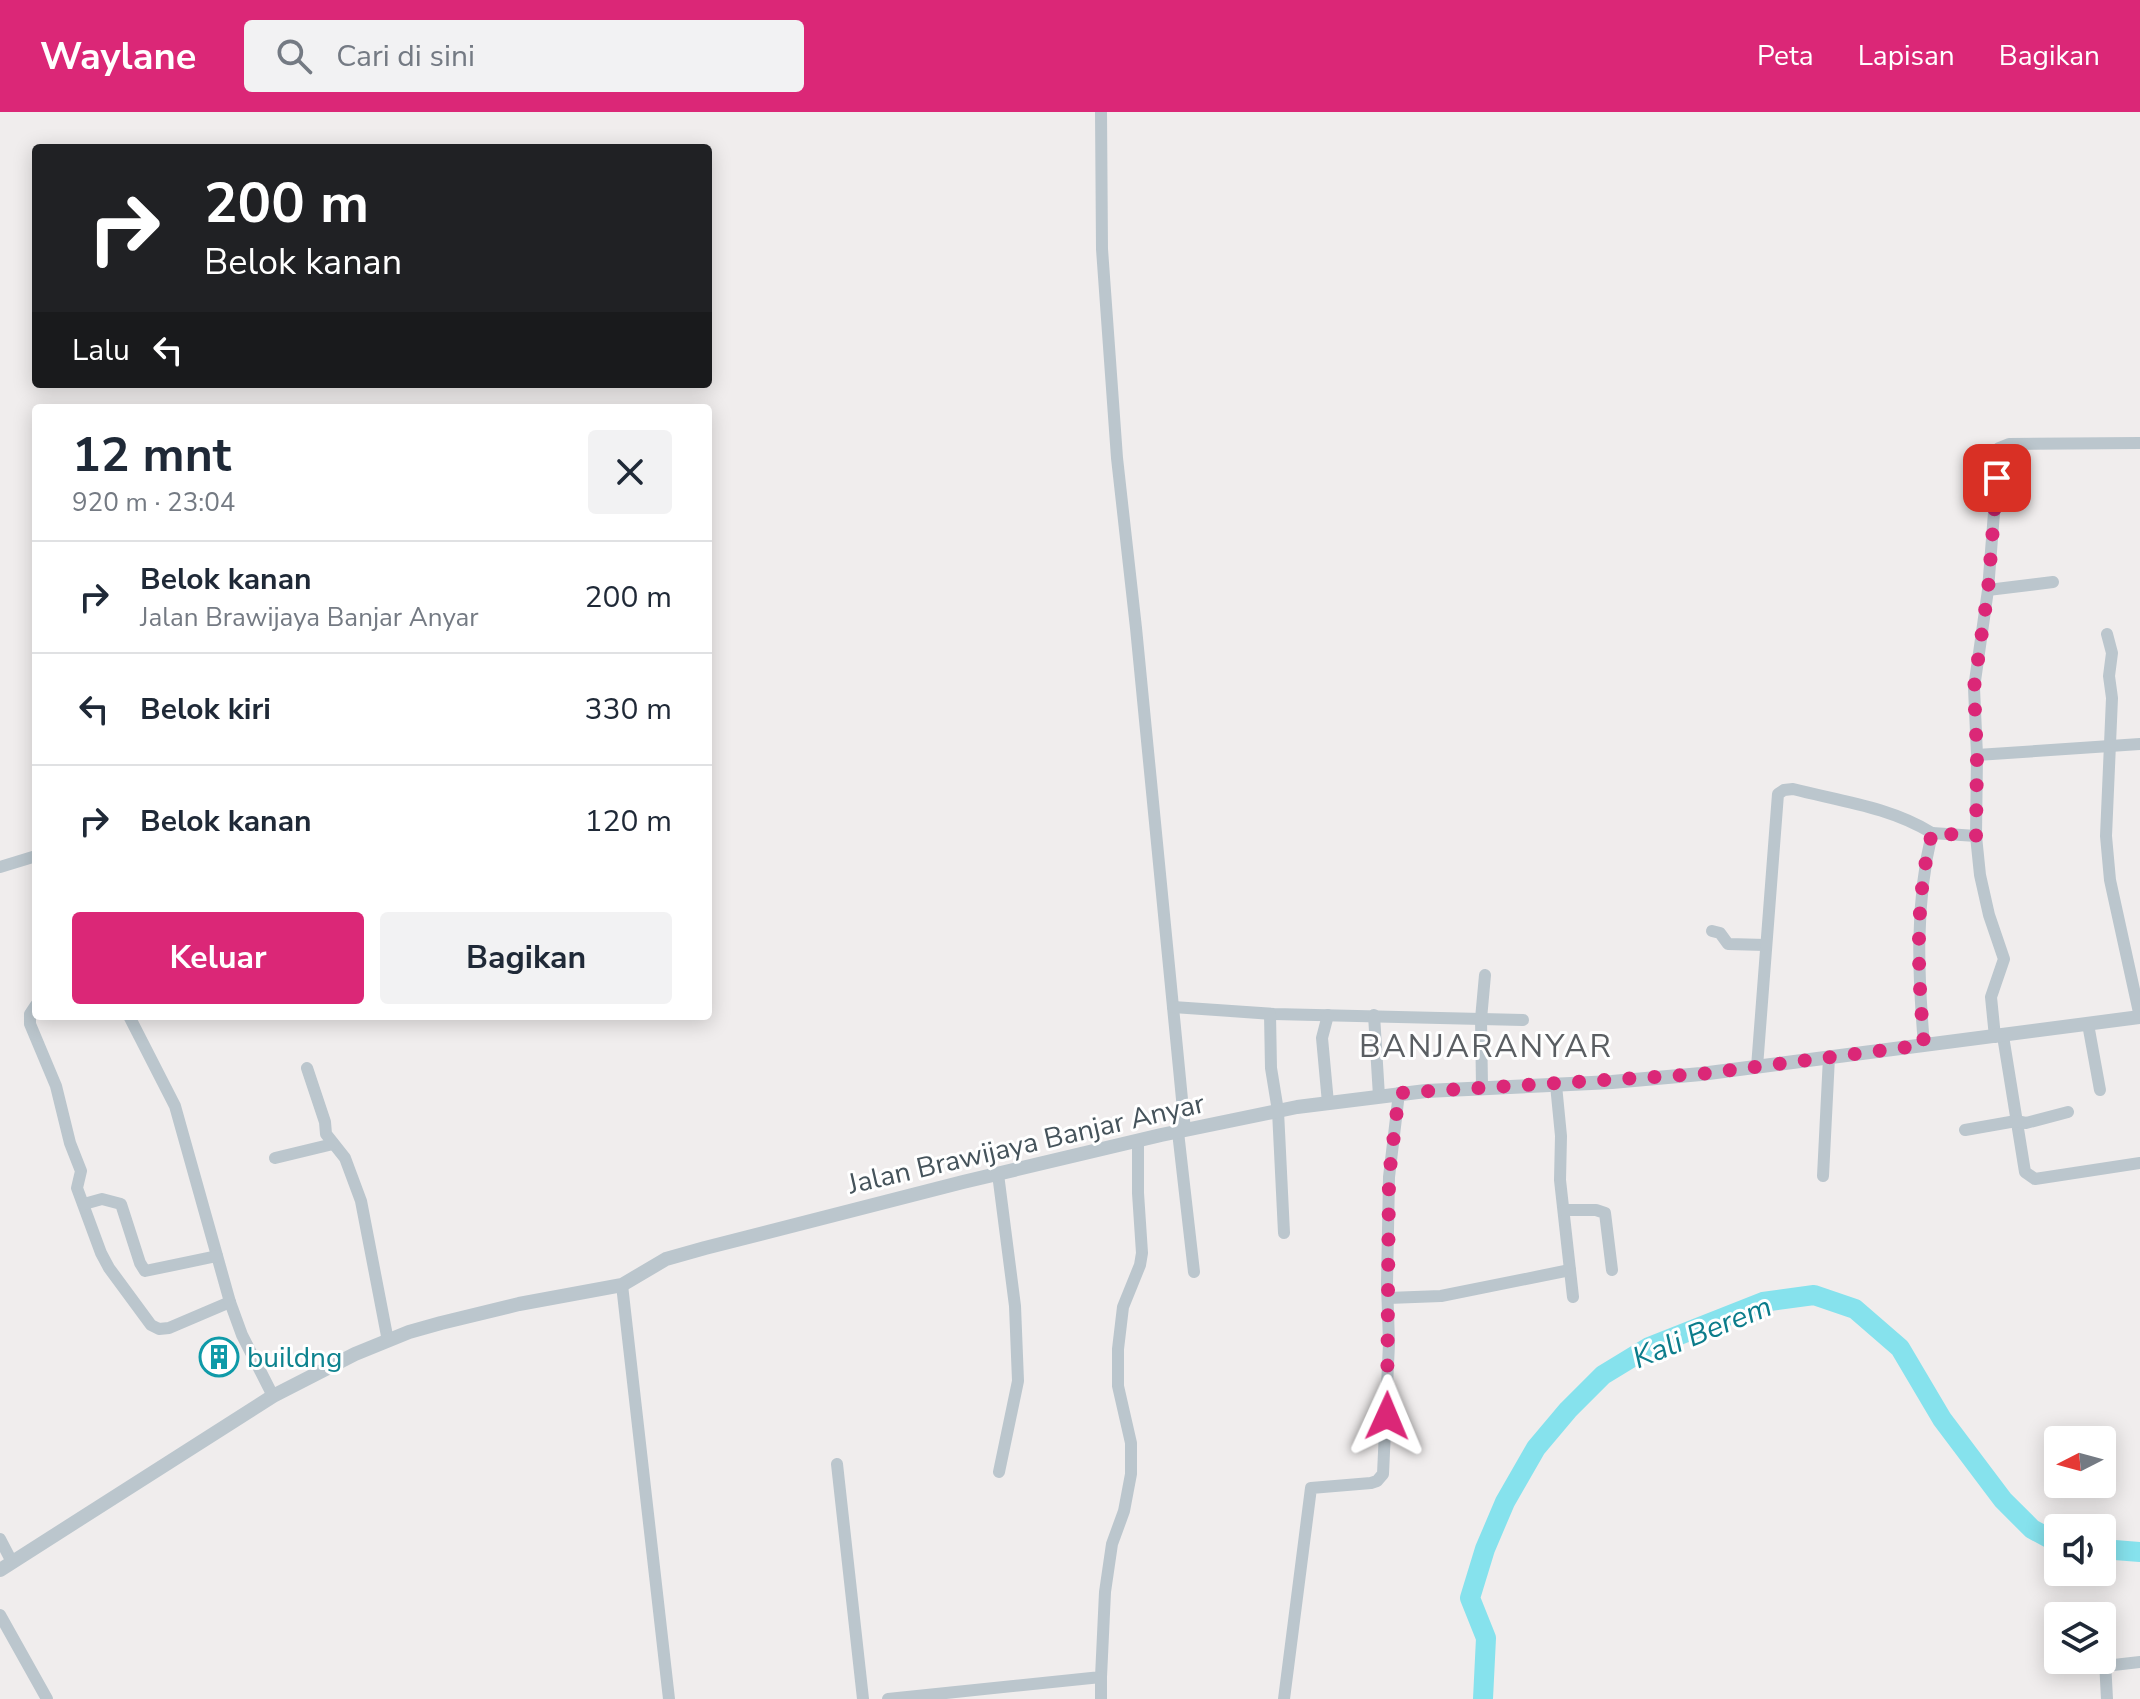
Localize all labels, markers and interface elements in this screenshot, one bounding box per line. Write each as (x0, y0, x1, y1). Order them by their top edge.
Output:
search box (244, 20, 804, 92)
text: Waylane (40, 31, 196, 82)
icon: search (272, 34, 316, 78)
text: Cari di sini (336, 36, 475, 77)
text: Peta (1757, 37, 1814, 75)
text: Lapisan (1858, 37, 1955, 75)
text: Bagikan (1999, 37, 2100, 75)
text: 200 m (204, 165, 369, 242)
icon: right (72, 176, 176, 280)
text: Belok kanan (204, 238, 402, 287)
icon: left (146, 328, 190, 372)
text: Lalu (72, 330, 130, 371)
text: 12 mnt (72, 422, 231, 488)
button: close (588, 430, 672, 514)
pin (1963, 444, 2031, 512)
icon: arrive (1975, 456, 2019, 500)
text: 920 m · 23:04 (72, 485, 235, 520)
text: Belok kanan (140, 559, 312, 600)
icon: right (72, 575, 116, 619)
text: 200 m (585, 577, 672, 618)
text: Jalan Brawijaya Banjar Anyar (140, 600, 479, 635)
icon: left (72, 687, 116, 731)
text: Belok kiri (140, 689, 271, 730)
text: 330 m (585, 689, 672, 730)
icon: right (72, 799, 116, 843)
text: Belok kanan (140, 801, 312, 842)
text: 120 m (585, 801, 672, 842)
button: Keluar (72, 912, 364, 1004)
button: Bagikan (380, 912, 672, 1004)
district label: BANJARANYAR (1359, 1025, 1613, 1068)
street label: Jalan Brawijaya Banjar Anyar (843, 1084, 1208, 1204)
water label: Kali Berem (1627, 1286, 1778, 1379)
building icon: buildng (198, 1336, 240, 1378)
place label: buildng (247, 1339, 342, 1377)
position arrow (1345, 1374, 1429, 1458)
north arrow (2044, 1426, 2116, 1498)
map controls (2044, 1426, 2116, 1674)
button: sound (2044, 1514, 2116, 1586)
button: layers (2044, 1602, 2116, 1674)

